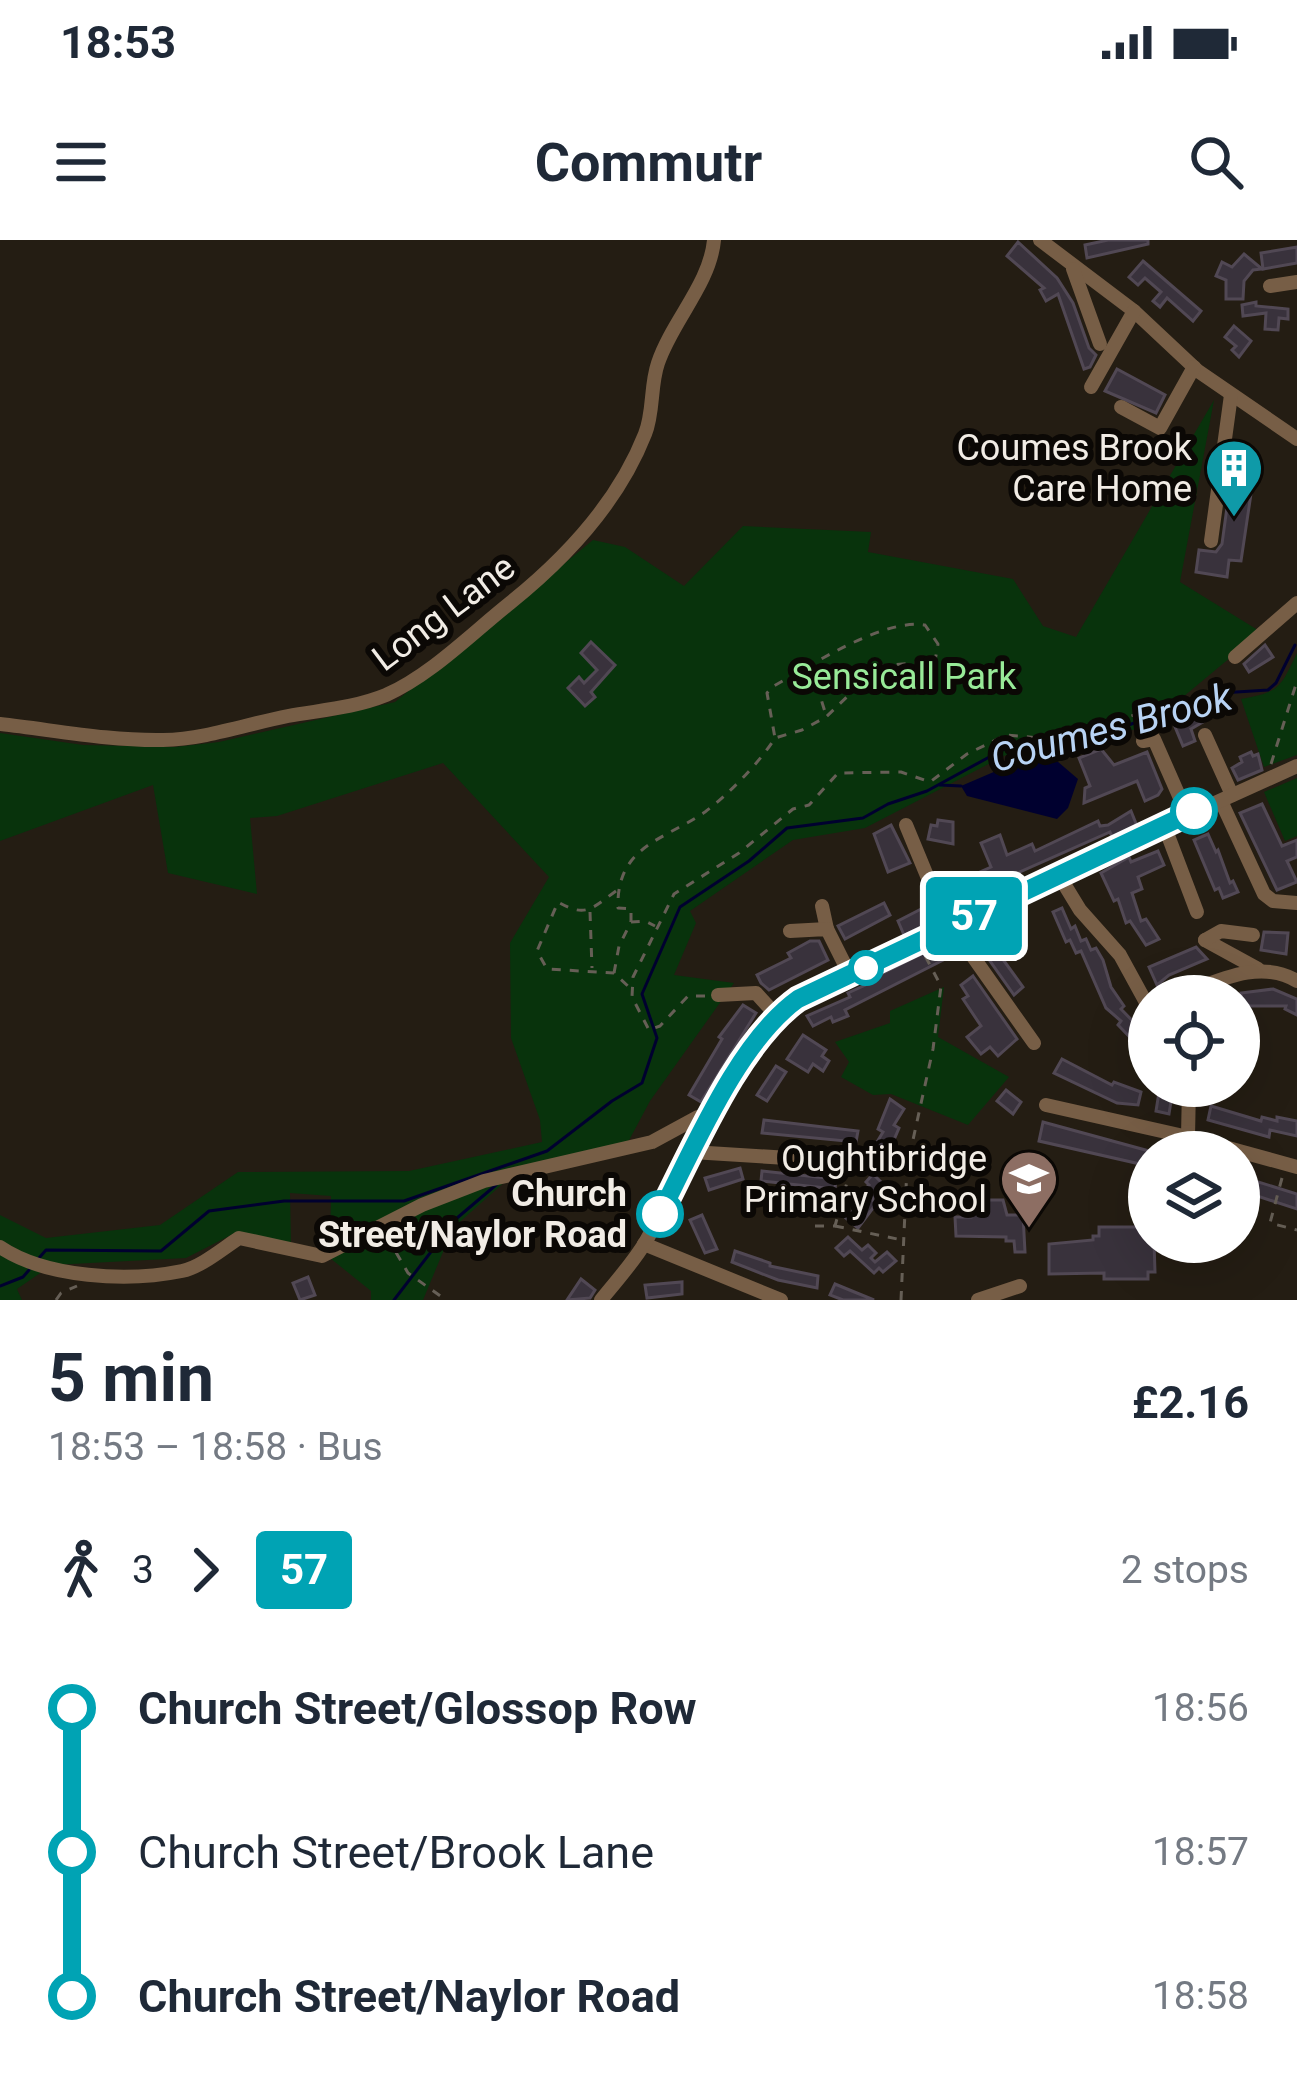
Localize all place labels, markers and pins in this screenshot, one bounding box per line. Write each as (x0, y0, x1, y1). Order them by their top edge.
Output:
place label: Coumes Brook Care Home (956, 427, 1193, 510)
building icon: Coumes Brook Care Home (1203, 437, 1265, 519)
unlabelled marker (1172, 789, 1216, 833)
unlabelled marker (850, 952, 882, 984)
place label: Oughtibridge Primary School (744, 1138, 987, 1221)
school or university icon: Oughtibridge Primary School (998, 1148, 1060, 1230)
place label: Church Street/Naylor Road (318, 1173, 627, 1256)
marker: Church Street/Naylor Road (638, 1192, 682, 1236)

